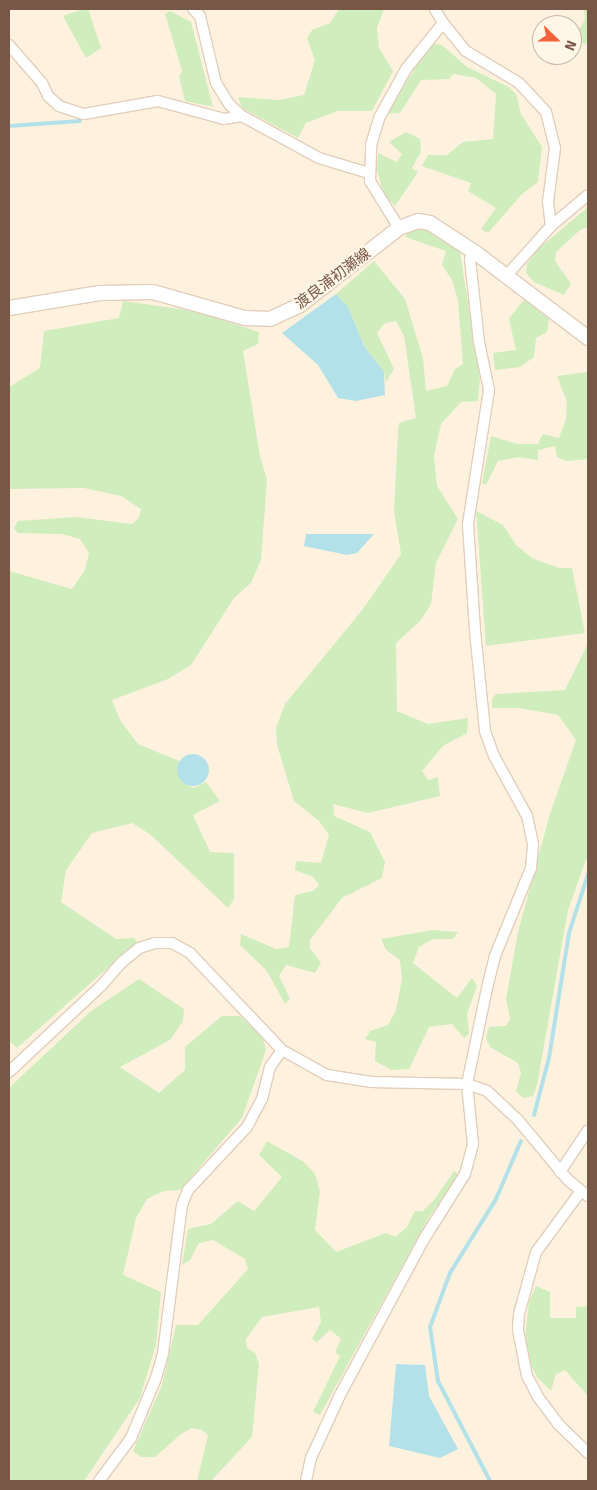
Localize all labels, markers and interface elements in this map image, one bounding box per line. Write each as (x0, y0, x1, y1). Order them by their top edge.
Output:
north arrow (532, 15, 582, 65)
text: N (561, 38, 580, 53)
street label: 渡良浦初瀬線 (292, 245, 374, 313)

